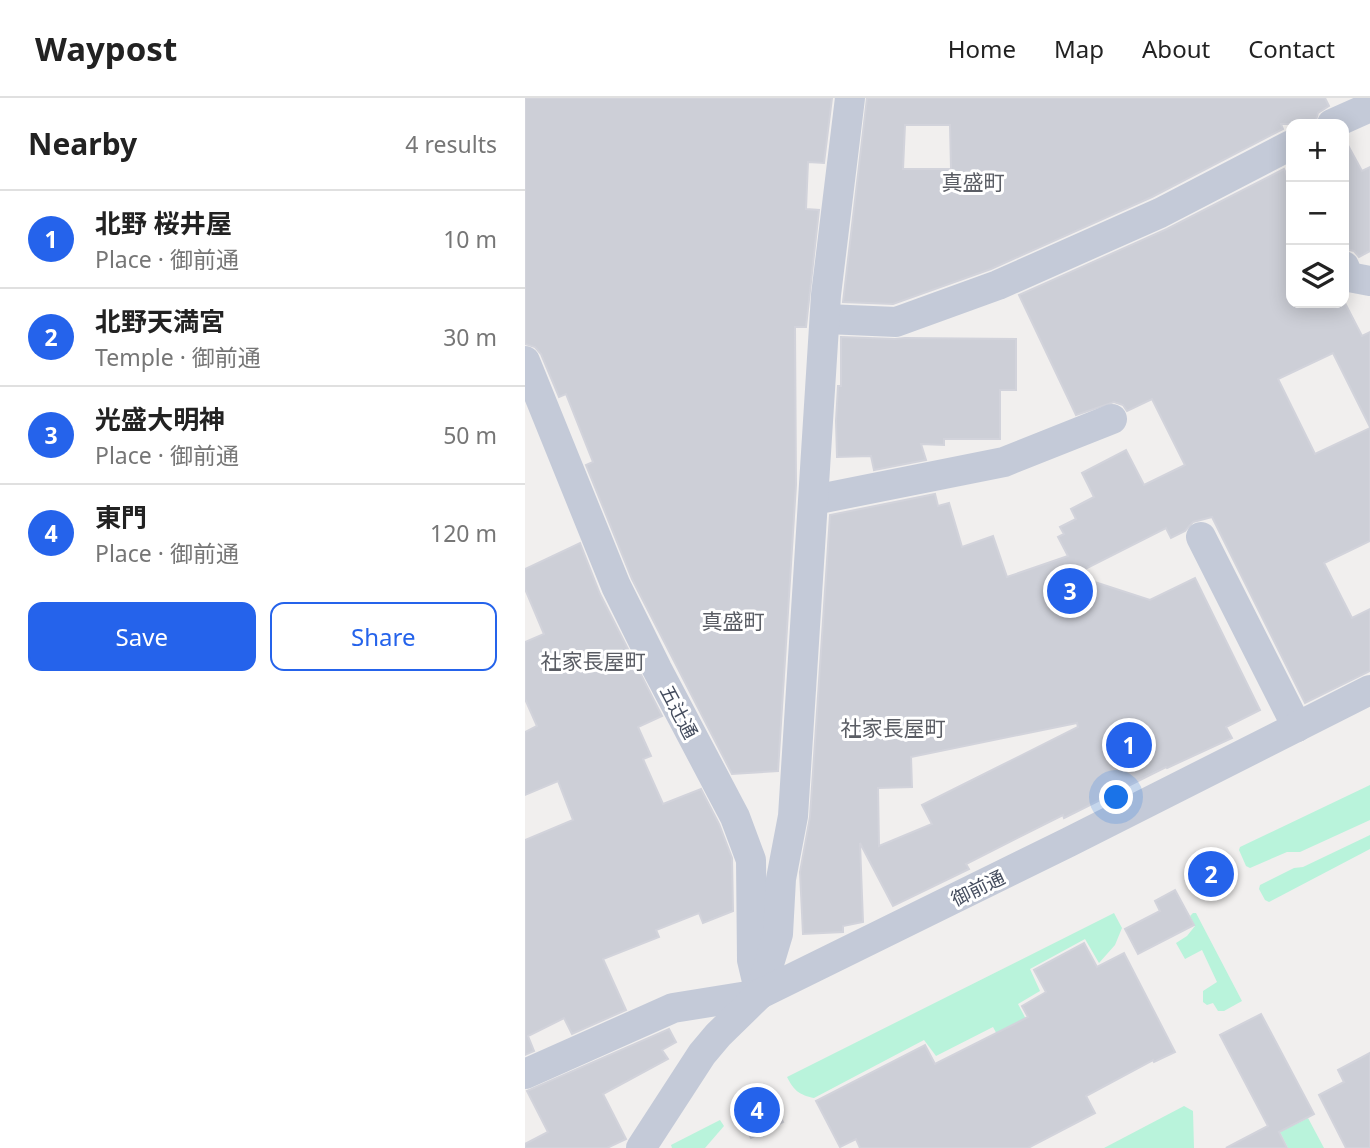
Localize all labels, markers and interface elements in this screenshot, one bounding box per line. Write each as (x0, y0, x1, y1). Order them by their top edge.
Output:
text: Waypost (35, 26, 177, 71)
text: Home (948, 32, 1016, 65)
text: Map (1054, 32, 1104, 65)
text: About (1142, 32, 1210, 65)
text: Contact (1248, 32, 1335, 65)
map controls (1286, 119, 1349, 308)
button: + (1286, 119, 1349, 182)
text: Nearby (28, 123, 137, 164)
text: 4 results (405, 128, 497, 160)
district label: 真盛町 (942, 168, 1005, 196)
button: − (1286, 182, 1349, 245)
text: 北野 桜井屋 (95, 205, 232, 241)
text: 1 (44, 223, 58, 255)
text: 10 m (443, 223, 497, 255)
text: Place · 御前通 (95, 243, 239, 275)
button: layers (1286, 245, 1349, 308)
text: 北野天満宮 (95, 303, 225, 339)
text: 2 (44, 321, 58, 353)
text: 30 m (443, 321, 497, 353)
text: Temple · 御前通 (95, 341, 261, 373)
text: 光盛大明神 (95, 401, 225, 437)
text: 3 (44, 419, 58, 451)
text: 50 m (443, 419, 497, 451)
text: Place · 御前通 (95, 439, 239, 471)
text: 東門 (95, 499, 147, 535)
text: 4 (44, 517, 58, 549)
text: 120 m (430, 517, 497, 549)
text: Place · 御前通 (95, 537, 239, 569)
pin: 3 (1047, 565, 1093, 617)
button: Save (28, 602, 256, 671)
button: Share (270, 602, 497, 671)
district label: 真盛町 (702, 607, 765, 635)
district label: 社家長屋町 (541, 647, 646, 675)
street label: 五辻通 (654, 681, 704, 743)
district label: 社家長屋町 (841, 714, 946, 742)
pin: 1 (1106, 719, 1152, 771)
your location (1099, 780, 1133, 814)
pin: 2 (1188, 848, 1234, 900)
street label: 御前通 (947, 864, 1009, 912)
pin: 4 (734, 1084, 780, 1136)

